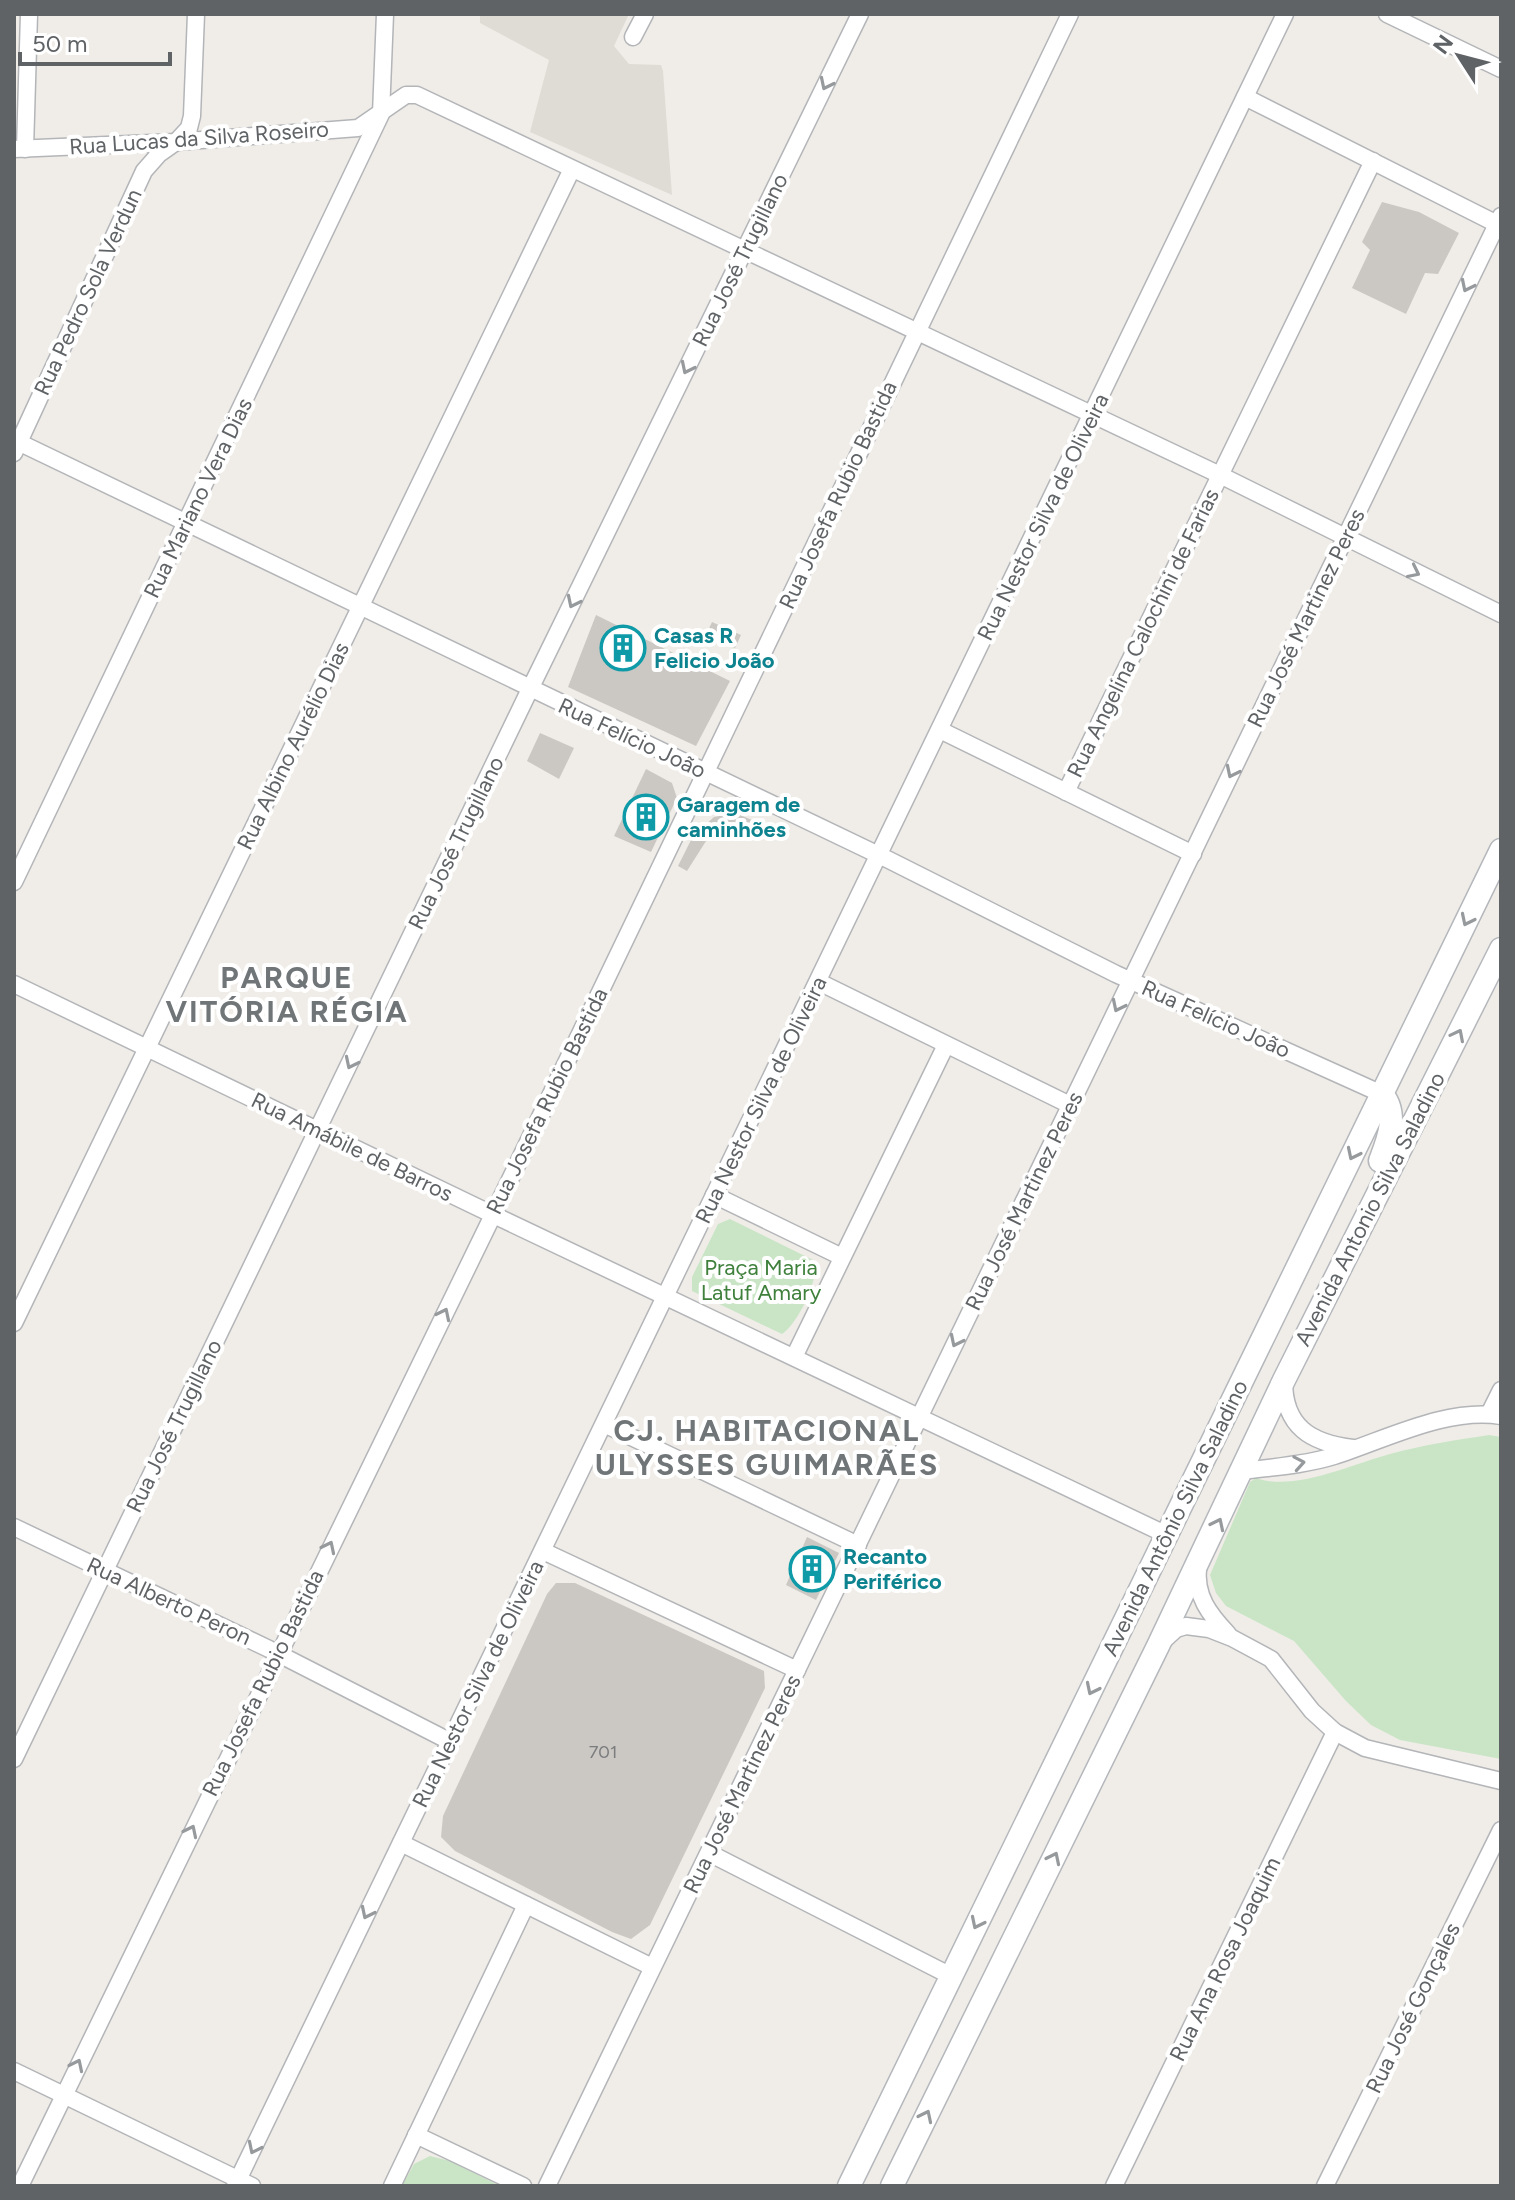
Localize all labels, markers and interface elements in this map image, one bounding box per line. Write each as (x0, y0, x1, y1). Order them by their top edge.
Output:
scale bar (20, 16, 170, 66)
north arrow (1419, 16, 1499, 96)
text: 50 m (32, 29, 88, 58)
text: N (1427, 30, 1459, 59)
one-way arrow (820, 76, 836, 91)
street label: Rua Lucas da Silva Roseiro (68, 115, 330, 161)
street label: Rua José Trugillano (686, 169, 794, 351)
street label: Rua Pedro Sola Verdun (28, 184, 148, 400)
one-way arrow (1461, 278, 1477, 293)
one-way arrow (681, 360, 697, 375)
street label: Rua Josefa Rubio Bastida (773, 377, 903, 613)
street label: Rua Nestor Silva de Oliveira (971, 389, 1115, 645)
street label: Rua Mariano Vera Dias (138, 394, 258, 602)
street label: Rua Angelina Calochini de Farias (1061, 484, 1225, 782)
street label: Rua José Martinez Peres (1241, 504, 1371, 732)
one-way arrow (1406, 562, 1421, 578)
one-way arrow (567, 593, 583, 608)
place label: Casas R Felicio João (654, 622, 775, 674)
building icon: Casas R Felicio João (599, 624, 647, 672)
street label: Rua Albino Aurélio Dias (231, 638, 355, 854)
street label: Rua Felício João (554, 692, 710, 784)
street label: Rua José Trugillano (402, 752, 510, 934)
one-way arrow (1226, 764, 1242, 779)
place label: Garagem de caminhões (677, 791, 800, 843)
building icon: Garagem de caminhões (622, 793, 670, 841)
one-way arrow (1461, 912, 1477, 927)
district label: PARQUE VITÓRIA RÉGIA (165, 959, 409, 1030)
street label: Rua Nestor Silva de Oliveira (689, 972, 833, 1228)
street label: Rua Felício João (1138, 974, 1294, 1064)
street label: Rua Josefa Rubio Bastida (480, 983, 614, 1219)
one-way arrow (1112, 998, 1128, 1013)
one-way arrow (1448, 1029, 1463, 1044)
one-way arrow (344, 1055, 360, 1069)
street label: Avenida Antonio Silva Saladino (1289, 1068, 1451, 1350)
street label: Rua Amábile de Barros (247, 1086, 457, 1208)
street label: Rua José Martinez Peres (959, 1087, 1089, 1315)
one-way arrow (1347, 1145, 1363, 1160)
park label: Praça Maria Latuf Amary (701, 1254, 822, 1306)
one-way arrow (434, 1307, 450, 1322)
one-way arrow (950, 1333, 966, 1347)
street label: Rua José Trugillano (120, 1335, 228, 1517)
street label: Avenida Antônio Silva Saladino (1096, 1376, 1254, 1660)
district label: CJ. HABITACIONAL ULYSSES GUIMARÃES (595, 1412, 939, 1483)
one-way arrow (1293, 1455, 1306, 1472)
one-way arrow (1208, 1518, 1224, 1532)
one-way arrow (320, 1541, 335, 1556)
place label: Recanto Periférico (843, 1543, 942, 1595)
building icon: Recanto Periférico (788, 1545, 836, 1593)
street label: Rua Alberto Peron (83, 1551, 255, 1651)
street label: Rua Nestor Silva de Oliveira (406, 1556, 550, 1812)
street label: Rua Josefa Rubio Bastida (196, 1565, 330, 1801)
street label: Rua José Martinez Peres (677, 1670, 807, 1898)
one-way arrow (1086, 1681, 1101, 1696)
house number: 701 (589, 1741, 617, 1763)
one-way arrow (181, 1825, 197, 1840)
one-way arrow (1044, 1851, 1060, 1866)
street label: Rua Ana Rosa Joaquim (1164, 1852, 1286, 2066)
one-way arrow (361, 1905, 377, 1920)
one-way arrow (971, 1914, 987, 1929)
street label: Rua José Gonçales (1360, 1918, 1466, 2098)
one-way arrow (67, 2058, 83, 2073)
one-way arrow (916, 2110, 932, 2125)
one-way arrow (248, 2139, 264, 2154)

